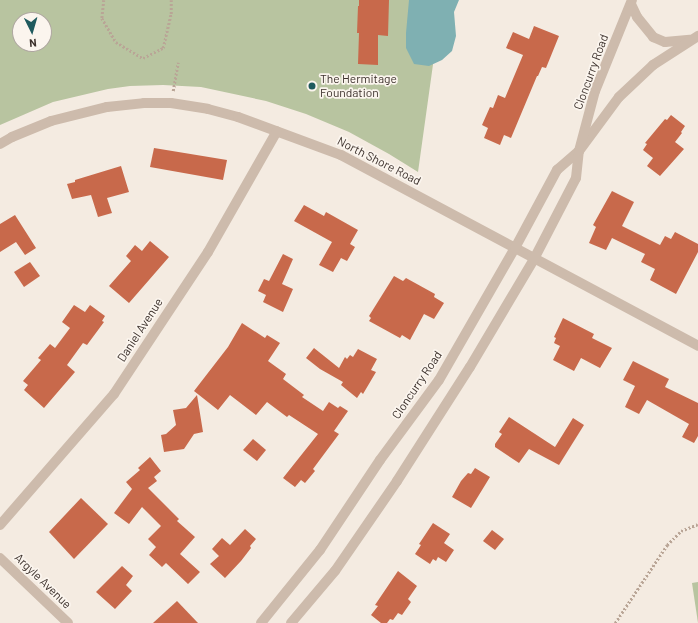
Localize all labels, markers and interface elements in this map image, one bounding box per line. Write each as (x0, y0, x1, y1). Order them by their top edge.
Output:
north arrow (12, 12, 52, 52)
street label: Cloncurry Road (571, 32, 611, 112)
text: N (29, 37, 37, 50)
place label: The Hermitage Foundation (320, 72, 397, 100)
marker: The Hermitage Foundation (307, 81, 317, 91)
street label: North Shore Road (335, 134, 423, 188)
street label: Daniel Avenue (114, 296, 166, 364)
street label: Cloncurry Road (389, 348, 445, 422)
street label: Argyle Avenue (12, 550, 74, 612)

